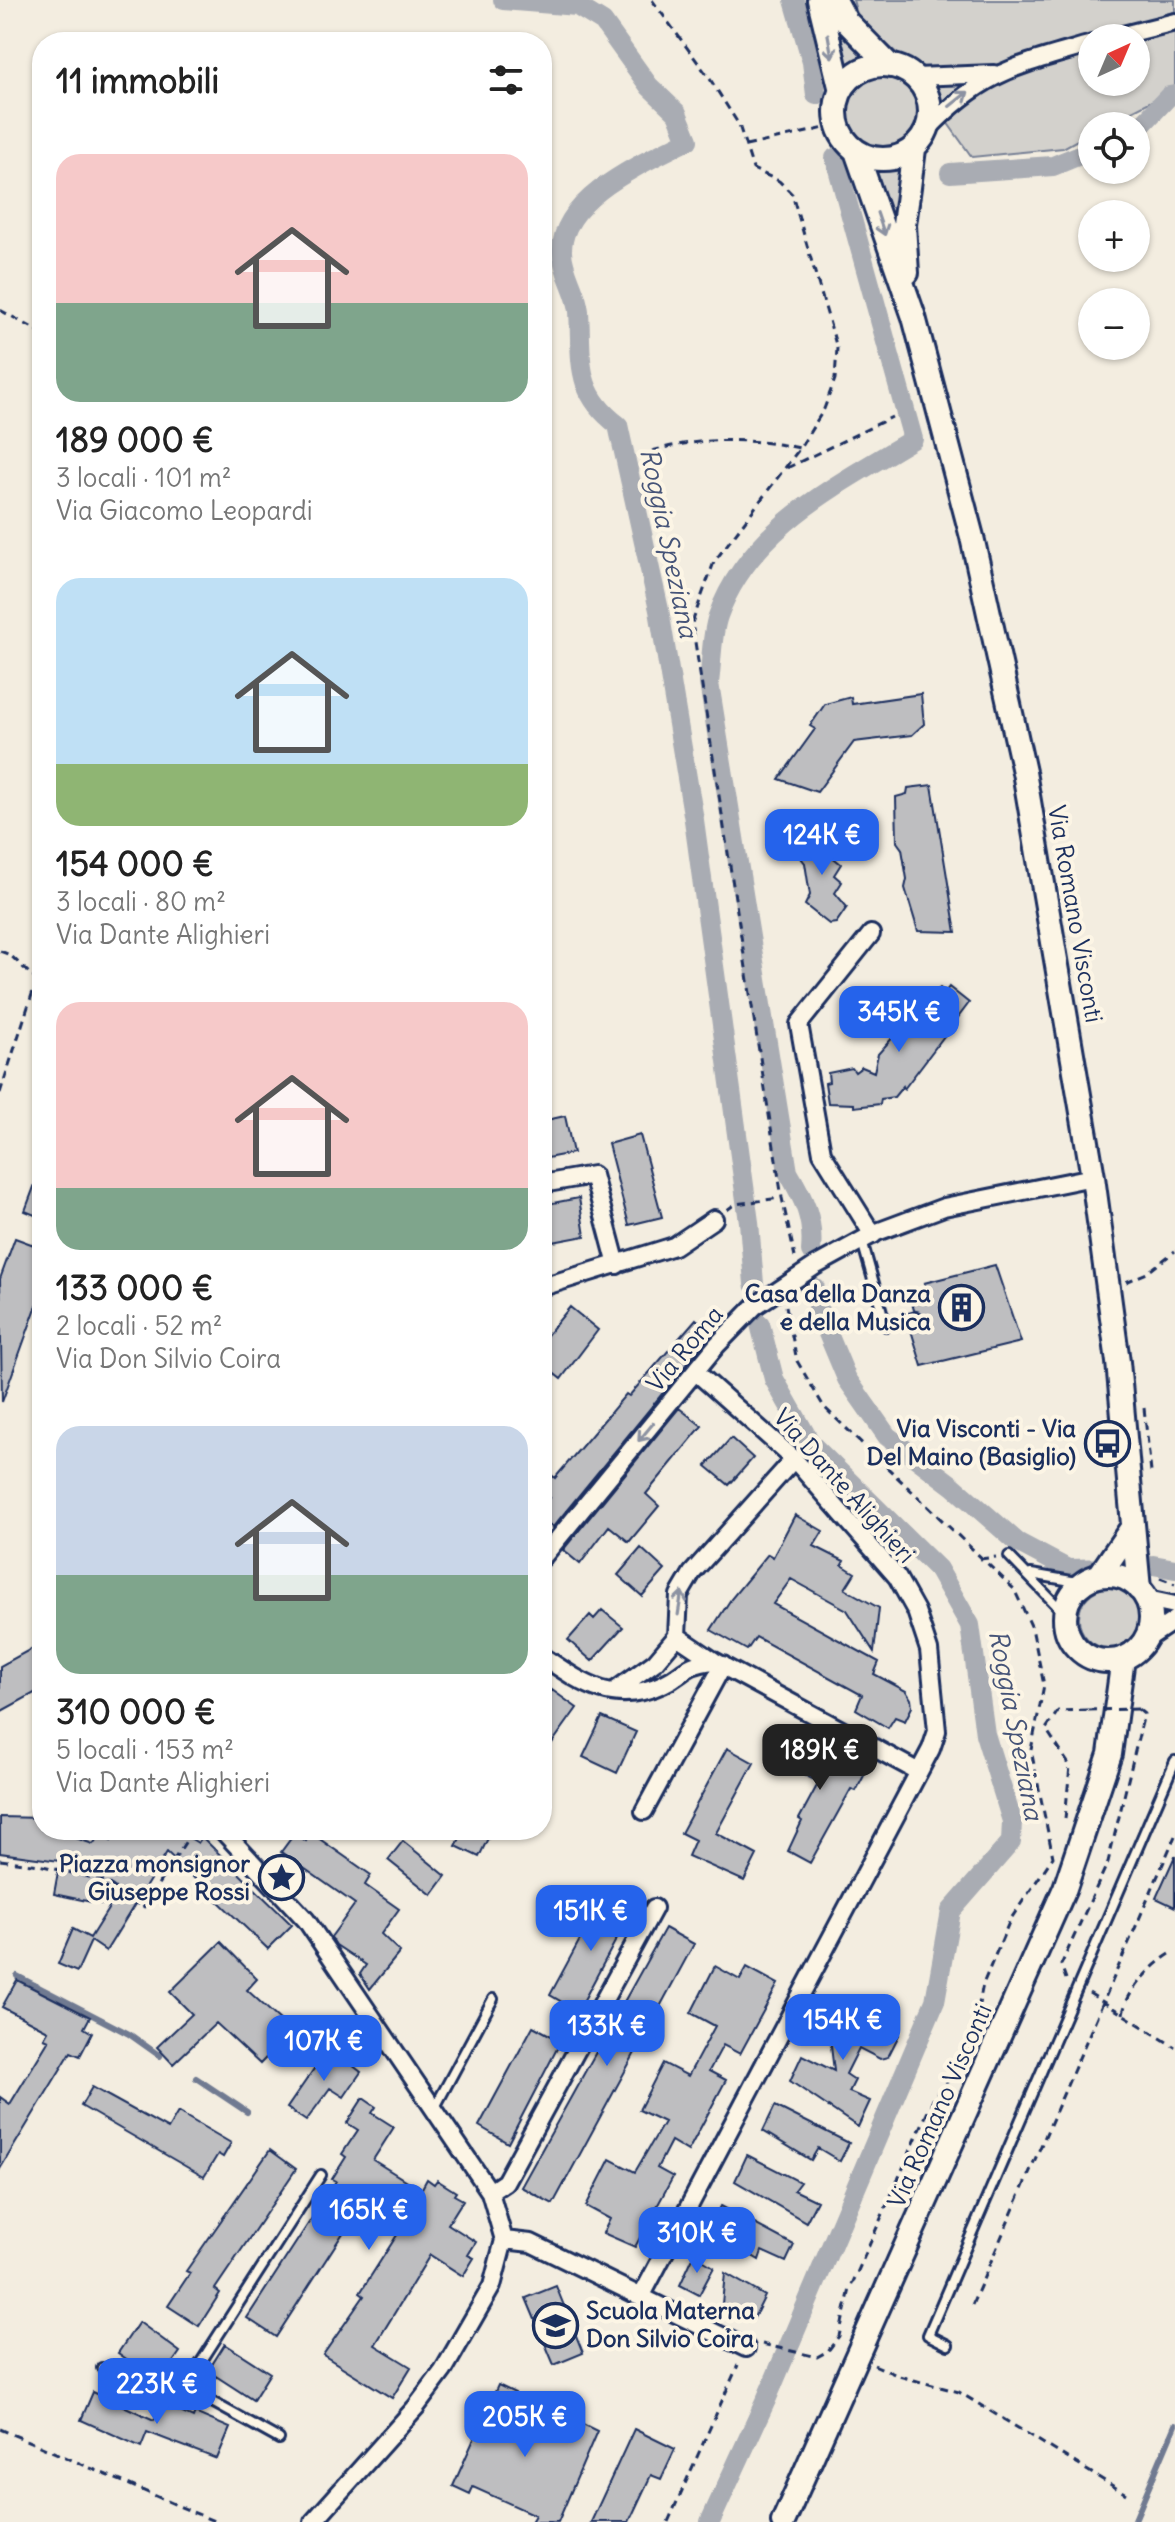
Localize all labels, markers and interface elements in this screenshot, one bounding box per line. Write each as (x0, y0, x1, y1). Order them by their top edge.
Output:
north arrow (1078, 24, 1150, 96)
map controls (1078, 24, 1150, 360)
one-way arrow (824, 33, 839, 58)
icon: filters (484, 58, 528, 102)
text: 11 immobili (56, 59, 219, 102)
one-way arrow (948, 91, 969, 108)
button: locate (1078, 112, 1150, 184)
button: + (1078, 200, 1150, 272)
icon: home (220, 206, 364, 350)
one-way arrow (875, 212, 890, 237)
button: − (1078, 288, 1150, 360)
text: 189 000 € (56, 418, 214, 461)
water label: Roggia Speziana (633, 445, 706, 642)
text: 3 locali · 101 m² (56, 461, 232, 494)
text: Via Giacomo Leopardi (56, 494, 313, 527)
icon: home (220, 630, 364, 774)
street label: Via Romano Visconti (1042, 803, 1110, 1025)
pin: 124K € (757, 809, 887, 877)
text: 124K € (783, 818, 861, 851)
text: 154 000 € (56, 842, 214, 885)
text: 3 locali · 80 m² (56, 885, 226, 918)
text: Via Dante Alighieri (56, 918, 270, 951)
pin: 345K € (834, 986, 964, 1054)
text: 345K € (857, 995, 941, 1028)
icon: home (220, 1054, 364, 1198)
text: 133 000 € (56, 1266, 213, 1309)
place label: Casa della Danza e della Musica (745, 1278, 931, 1336)
building icon: Casa della Danza e della Musica (938, 1284, 986, 1332)
street label: Via Roma (640, 1299, 729, 1397)
text: 2 locali · 52 m² (56, 1309, 222, 1342)
text: Via Don Silvio Coira (56, 1342, 281, 1375)
street label: Via Dante Alighieri (768, 1402, 922, 1569)
place label: Via Visconti - Via Del Maino (Basiglio) (867, 1413, 1076, 1471)
bus stop icon: Via Visconti - Via Del Maino (Basiglio) (1083, 1419, 1131, 1467)
one-way arrow (638, 1421, 655, 1442)
icon: home (220, 1478, 364, 1622)
one-way arrow (673, 1590, 688, 1616)
water label: Roggia Speziana (982, 1627, 1051, 1824)
text: 310 000 € (56, 1690, 216, 1733)
pin: 189K € (755, 1724, 885, 1792)
text: 5 locali · 153 m² (56, 1733, 234, 1766)
text: 189K € (780, 1733, 860, 1766)
text: Via Dante Alighieri (56, 1766, 270, 1799)
place label: Piazza monsignor Giuseppe Rossi (59, 1848, 250, 1906)
place icon: Piazza monsignor Giuseppe Rossi (257, 1854, 305, 1902)
pin: 151K € (526, 1885, 656, 1953)
text: 151K € (554, 1894, 628, 1927)
pin: 154K € (778, 1994, 908, 2062)
street label: Via Romano Visconti (881, 1999, 998, 2212)
pin: 133K € (542, 2000, 672, 2068)
text: 154K € (803, 2003, 883, 2036)
text: 133K € (568, 2009, 646, 2042)
pin: 107K € (259, 2015, 389, 2083)
text: 107K € (285, 2024, 363, 2057)
pin: 165K € (304, 2184, 434, 2252)
text: 165K € (329, 2193, 409, 2226)
pin: 310K € (632, 2207, 762, 2275)
text: 310K € (657, 2216, 737, 2249)
place label: Scuola Materna Don Silvio Coira (586, 2295, 755, 2353)
school or university icon: Scuola Materna Don Silvio Coira (531, 2301, 579, 2349)
pin: 223K € (92, 2358, 222, 2426)
text: 223K € (116, 2367, 198, 2400)
pin: 205K € (460, 2391, 590, 2459)
text: 205K € (482, 2400, 568, 2433)

